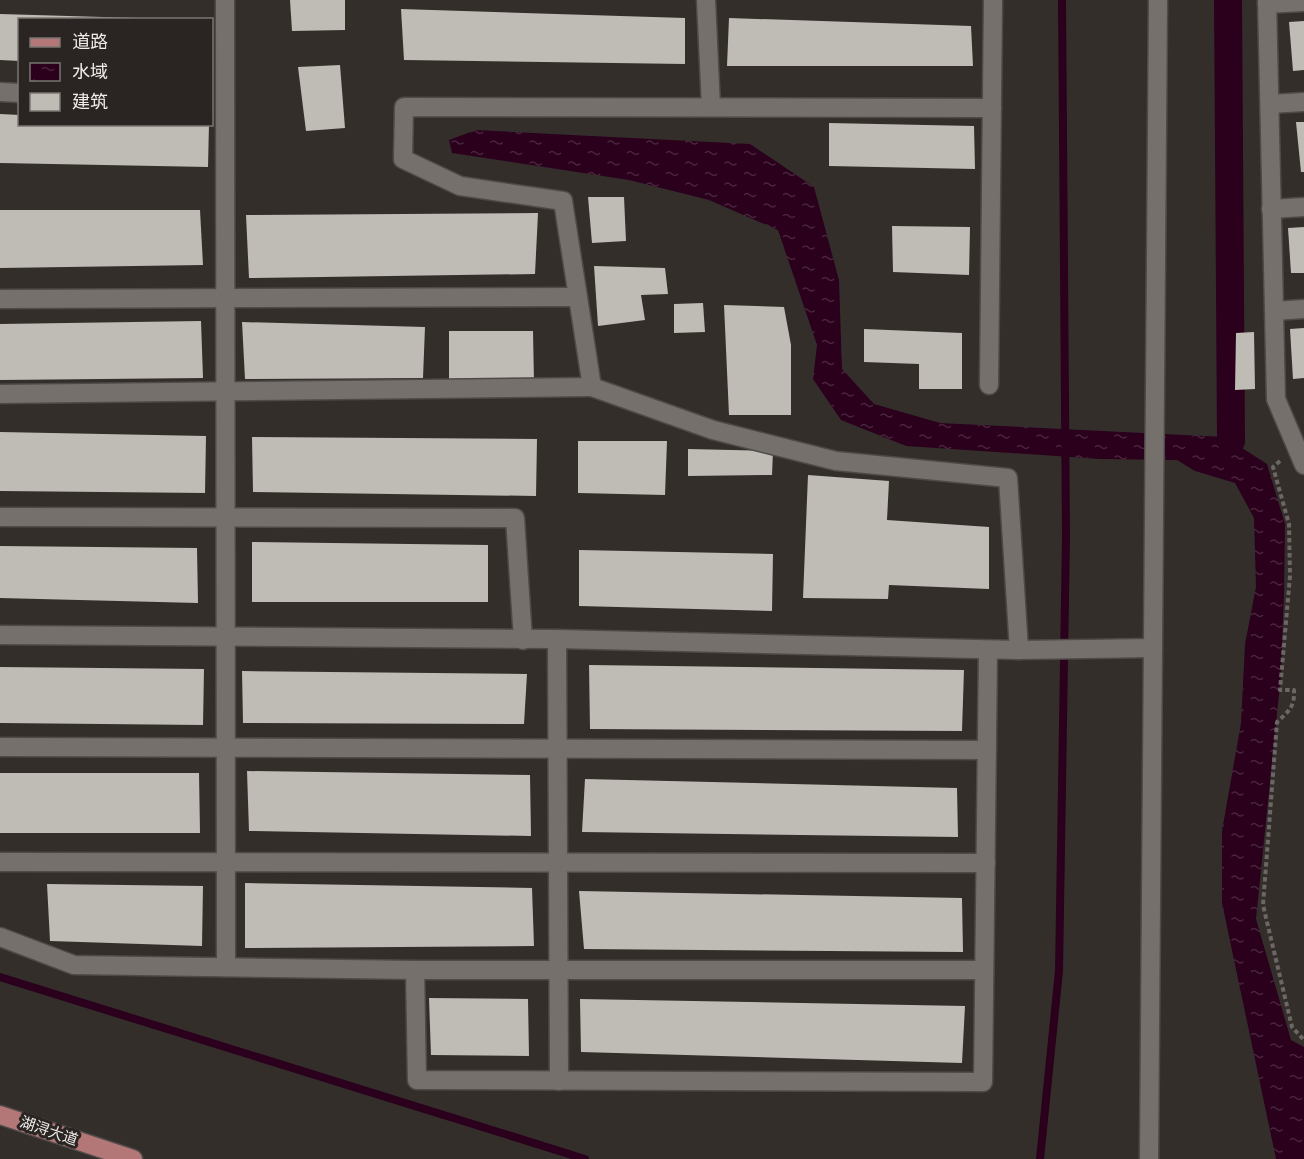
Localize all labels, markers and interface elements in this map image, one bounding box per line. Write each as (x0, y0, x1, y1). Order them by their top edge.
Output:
legend (18, 18, 213, 126)
text: 道路 (72, 31, 108, 53)
text: 水域 (72, 61, 108, 83)
text: 建筑 (72, 91, 108, 113)
street label: 湖浔大道 (18, 1113, 80, 1149)

